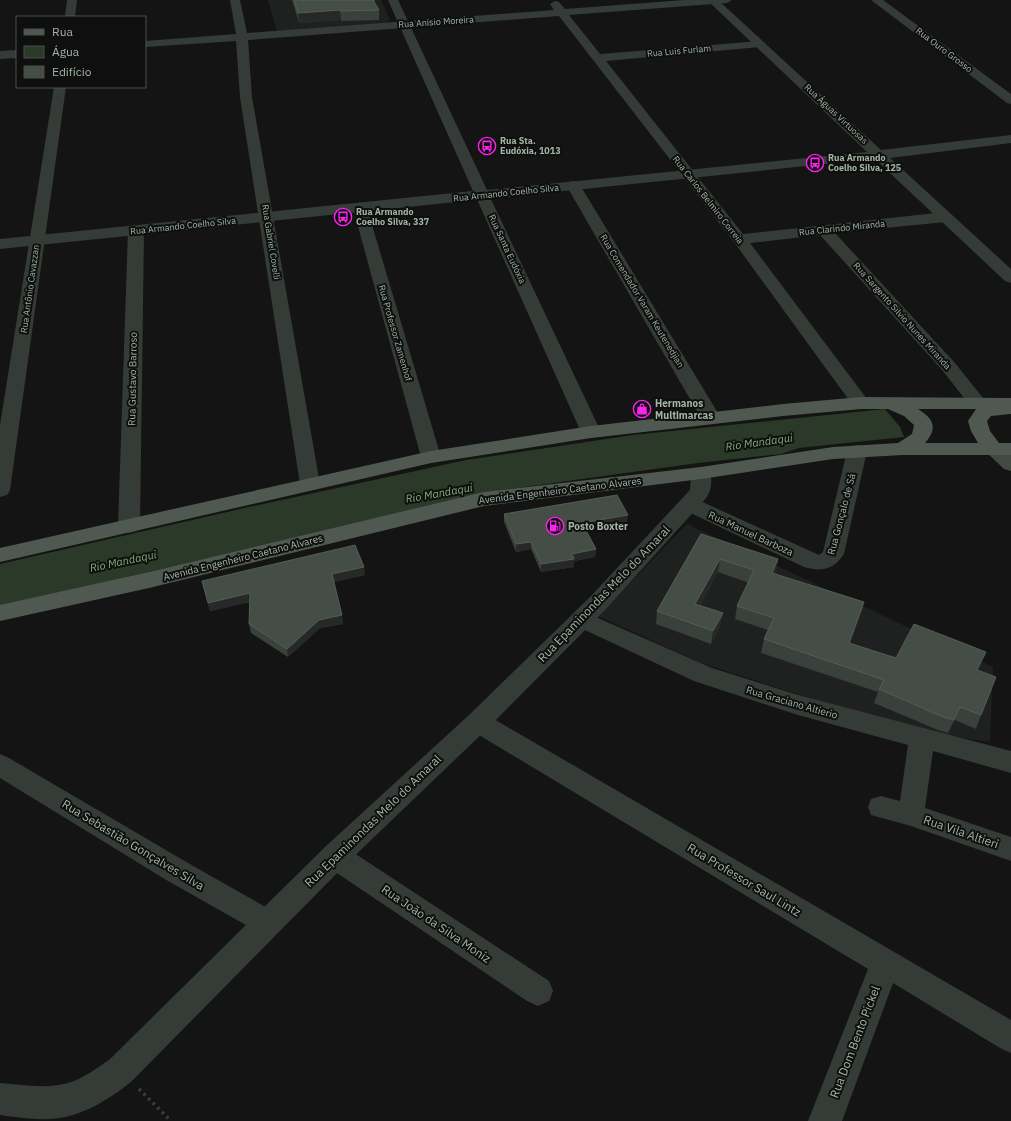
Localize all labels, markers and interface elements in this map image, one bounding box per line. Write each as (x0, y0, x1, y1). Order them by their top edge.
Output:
street label: Rua Anísio Moreira (398, 13, 474, 30)
legend (16, 16, 146, 88)
text: Rua (52, 24, 73, 39)
street label: Rua Ouro Grosso (914, 25, 975, 74)
street label: Rua Luis Furlam (646, 42, 712, 59)
text: Água (52, 44, 80, 59)
text: Edifício (52, 64, 92, 79)
street label: Rua Águas Virtuosas (802, 81, 871, 146)
place label: Rua Sta. Eudóxia, 1013 (500, 135, 561, 156)
bus stop icon: Rua Sta. Eudóxia, 1013 (477, 136, 497, 156)
place label: Rua Armando Coelho Silva, 125 (828, 152, 902, 173)
bus stop icon: Rua Armando Coelho Silva, 125 (805, 153, 825, 173)
street label: Rua Carlos Belmiro Correia (671, 154, 746, 246)
street label: Rua Armando Coelho Silva (453, 181, 560, 204)
street label: Rua Gabriel Covelli (260, 203, 283, 280)
place label: Rua Armando Coelho Silva, 337 (356, 206, 429, 227)
bus stop icon: Rua Armando Coelho Silva, 337 (333, 207, 353, 227)
street label: Rua Santa Eudóxia (487, 212, 528, 285)
street label: Rua Armando Coelho Silva (130, 214, 237, 237)
street label: Rua Clarindo Miranda (798, 217, 886, 237)
street label: Rua Comendador Varam Keutenedjian (598, 232, 687, 369)
street label: Rua Antônio Cavazzan (18, 244, 41, 334)
street label: Rua Sargento Silvio Nunes Miranda (851, 260, 954, 372)
street label: Rua Professor Zamenhof (376, 284, 414, 382)
street label: Rua Gustavo Barroso (125, 332, 140, 426)
place label: Hermanos Multimarcas (655, 397, 713, 422)
shop icon: Hermanos Multimarcas (632, 399, 652, 419)
water label: Rio Mandaqui (724, 430, 794, 454)
street label: Rua Gonçalo de Sá (824, 471, 859, 556)
street label: Avenida Engenheiro Caetano Alvares (478, 474, 642, 507)
water label: Rio Mandaqui (404, 480, 474, 506)
street label: Rua Manuel Barboza (706, 508, 796, 559)
fuel station icon: Posto Boxter (545, 516, 565, 536)
place label: Posto Boxter (568, 520, 628, 533)
street label: Rua Epaminondas Melo do Amaral (534, 522, 673, 665)
street label: Avenida Engenheiro Caetano Alvares (162, 531, 324, 584)
water label: Rio Mandaqui (88, 547, 158, 575)
street label: Rua Graciano Altierio (745, 683, 839, 722)
street label: Rua Epaminondas Melo do Amaral (301, 751, 444, 890)
street label: Rua Sebastião Gonçalves Silva (59, 796, 208, 893)
street label: Rua Vila Altieri (922, 812, 1001, 851)
street label: Rua Professor Saul Lintz (685, 840, 804, 920)
street label: Rua João da Silva Moniz (379, 881, 494, 966)
street label: Rua Dom Bento Pickel (826, 984, 883, 1100)

